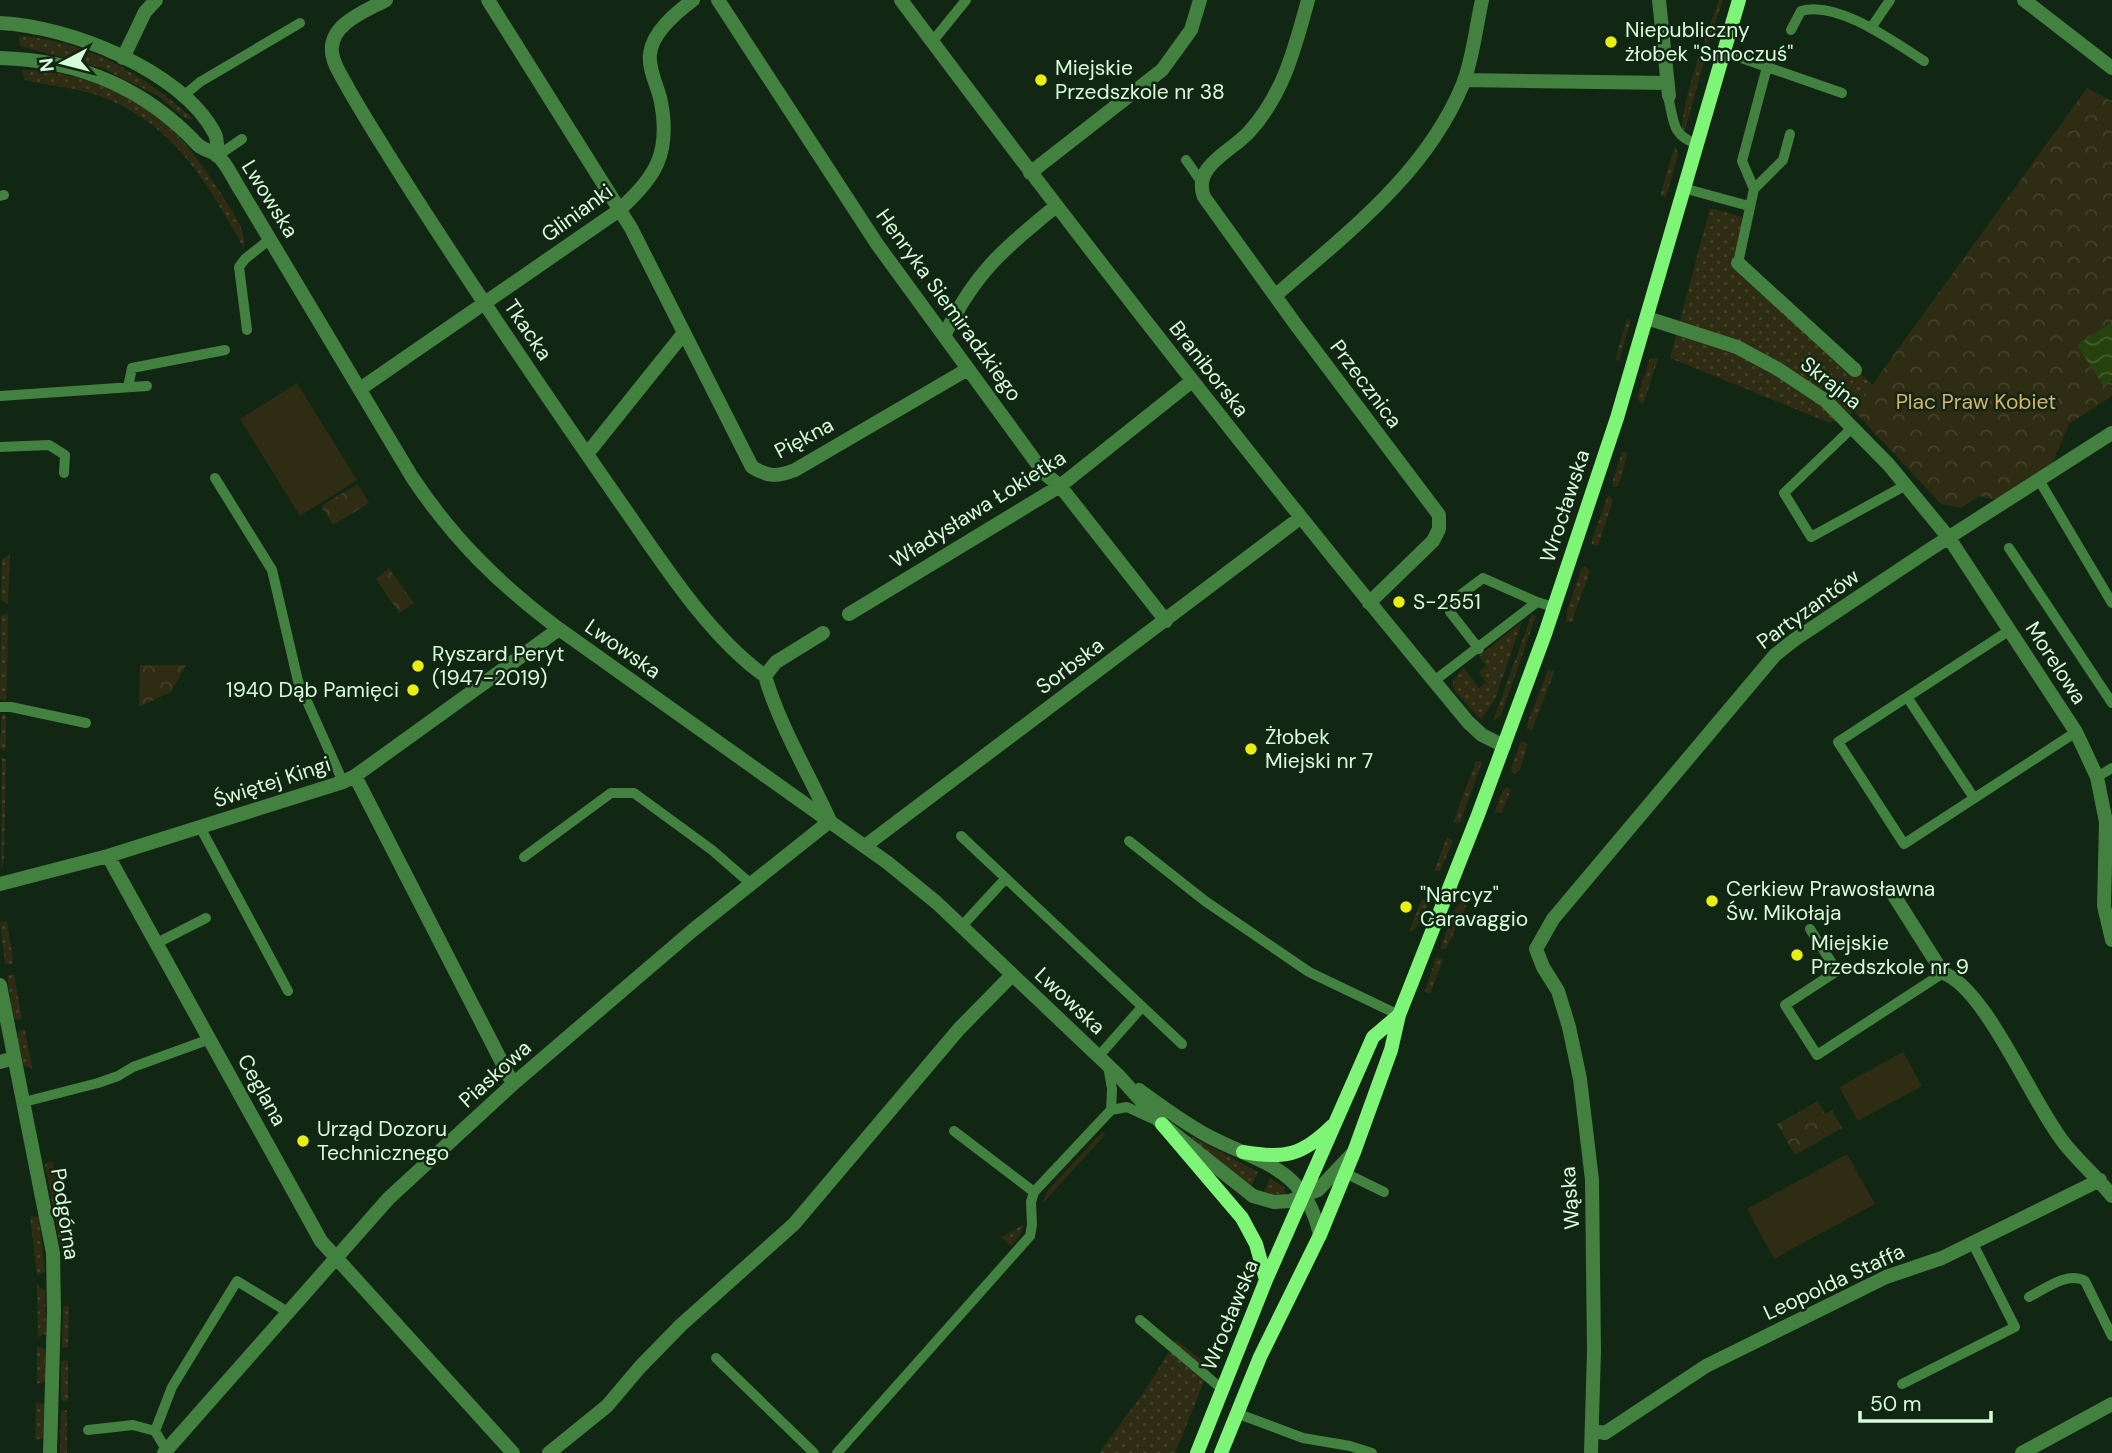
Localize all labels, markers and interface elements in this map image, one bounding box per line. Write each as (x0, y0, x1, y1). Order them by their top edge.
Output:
place label: Niepubliczny żłobek "Smoczuś" (1625, 16, 1793, 68)
north arrow (28, 28, 98, 98)
marker: Niepubliczny żłobek "Smoczuś" (1603, 34, 1619, 50)
place label: Miejskie Przedszkole nr 38 (1055, 54, 1225, 106)
text: N (33, 57, 60, 73)
marker: Miejskie Przedszkole nr 38 (1033, 72, 1049, 88)
street label: Lwowska (235, 155, 305, 243)
street label: Glinianki (536, 178, 618, 248)
street label: Henryka Siemiradzkiego (870, 203, 1028, 407)
street label: Tkacka (497, 294, 559, 366)
street label: Braniborska (1163, 315, 1255, 423)
street label: Przecznica (1324, 334, 1408, 434)
street label: Skrajna (1795, 350, 1867, 416)
park label: Plac Praw Kobiet (1896, 388, 2056, 416)
street label: Piękna (770, 411, 838, 465)
street label: Władysława Łokietka (885, 444, 1071, 574)
street label: Wrocławska (1534, 446, 1596, 566)
street label: Partyzantów (1751, 562, 1865, 656)
place label: S-2551 (1413, 588, 1481, 616)
marker: S-2551 (1391, 594, 1407, 610)
street label: Lwowska (579, 613, 667, 685)
street label: Morelowa (2019, 616, 2093, 710)
street label: Sorbska (1030, 631, 1110, 701)
place label: Ryszard Peryt (1947-2019) (432, 640, 564, 692)
marker: Ryszard Peryt (1947-2019) (410, 658, 426, 674)
place label: 1940 Dąb Pamięci (226, 676, 399, 704)
marker: 1940 Dąb Pamięci (405, 682, 421, 698)
place label: Żłobek Miejski nr 7 (1265, 723, 1373, 775)
marker: Żłobek Miejski nr 7 (1243, 741, 1259, 757)
street label: Świętej Kingi (210, 750, 334, 814)
place label: Cerkiew Prawosławna Św. Mikołaja (1726, 875, 1935, 927)
place label: "Narcyz" Caravaggio (1420, 881, 1528, 933)
marker: Cerkiew Prawosławna Św. Mikołaja (1704, 893, 1720, 909)
marker: "Narcyz" Caravaggio (1398, 899, 1414, 915)
place label: Miejskie Przedszkole nr 9 (1811, 929, 1969, 981)
marker: Miejskie Przedszkole nr 9 (1789, 947, 1805, 963)
street label: Lwowska (1029, 961, 1111, 1041)
street label: Piaskowa (453, 1034, 537, 1114)
street label: Ceglana (231, 1049, 293, 1131)
place label: Urząd Dozoru Technicznego (317, 1115, 449, 1167)
marker: Urząd Dozoru Technicznego (295, 1133, 311, 1149)
street label: Wąska (1554, 1165, 1586, 1231)
street label: Podgórna (44, 1166, 86, 1262)
street label: Leopolda Staffa (1759, 1237, 1909, 1327)
street label: Wrocławska (1195, 1256, 1265, 1374)
scale bar (1860, 1380, 1991, 1424)
text: 50 m (1870, 1390, 1921, 1418)

